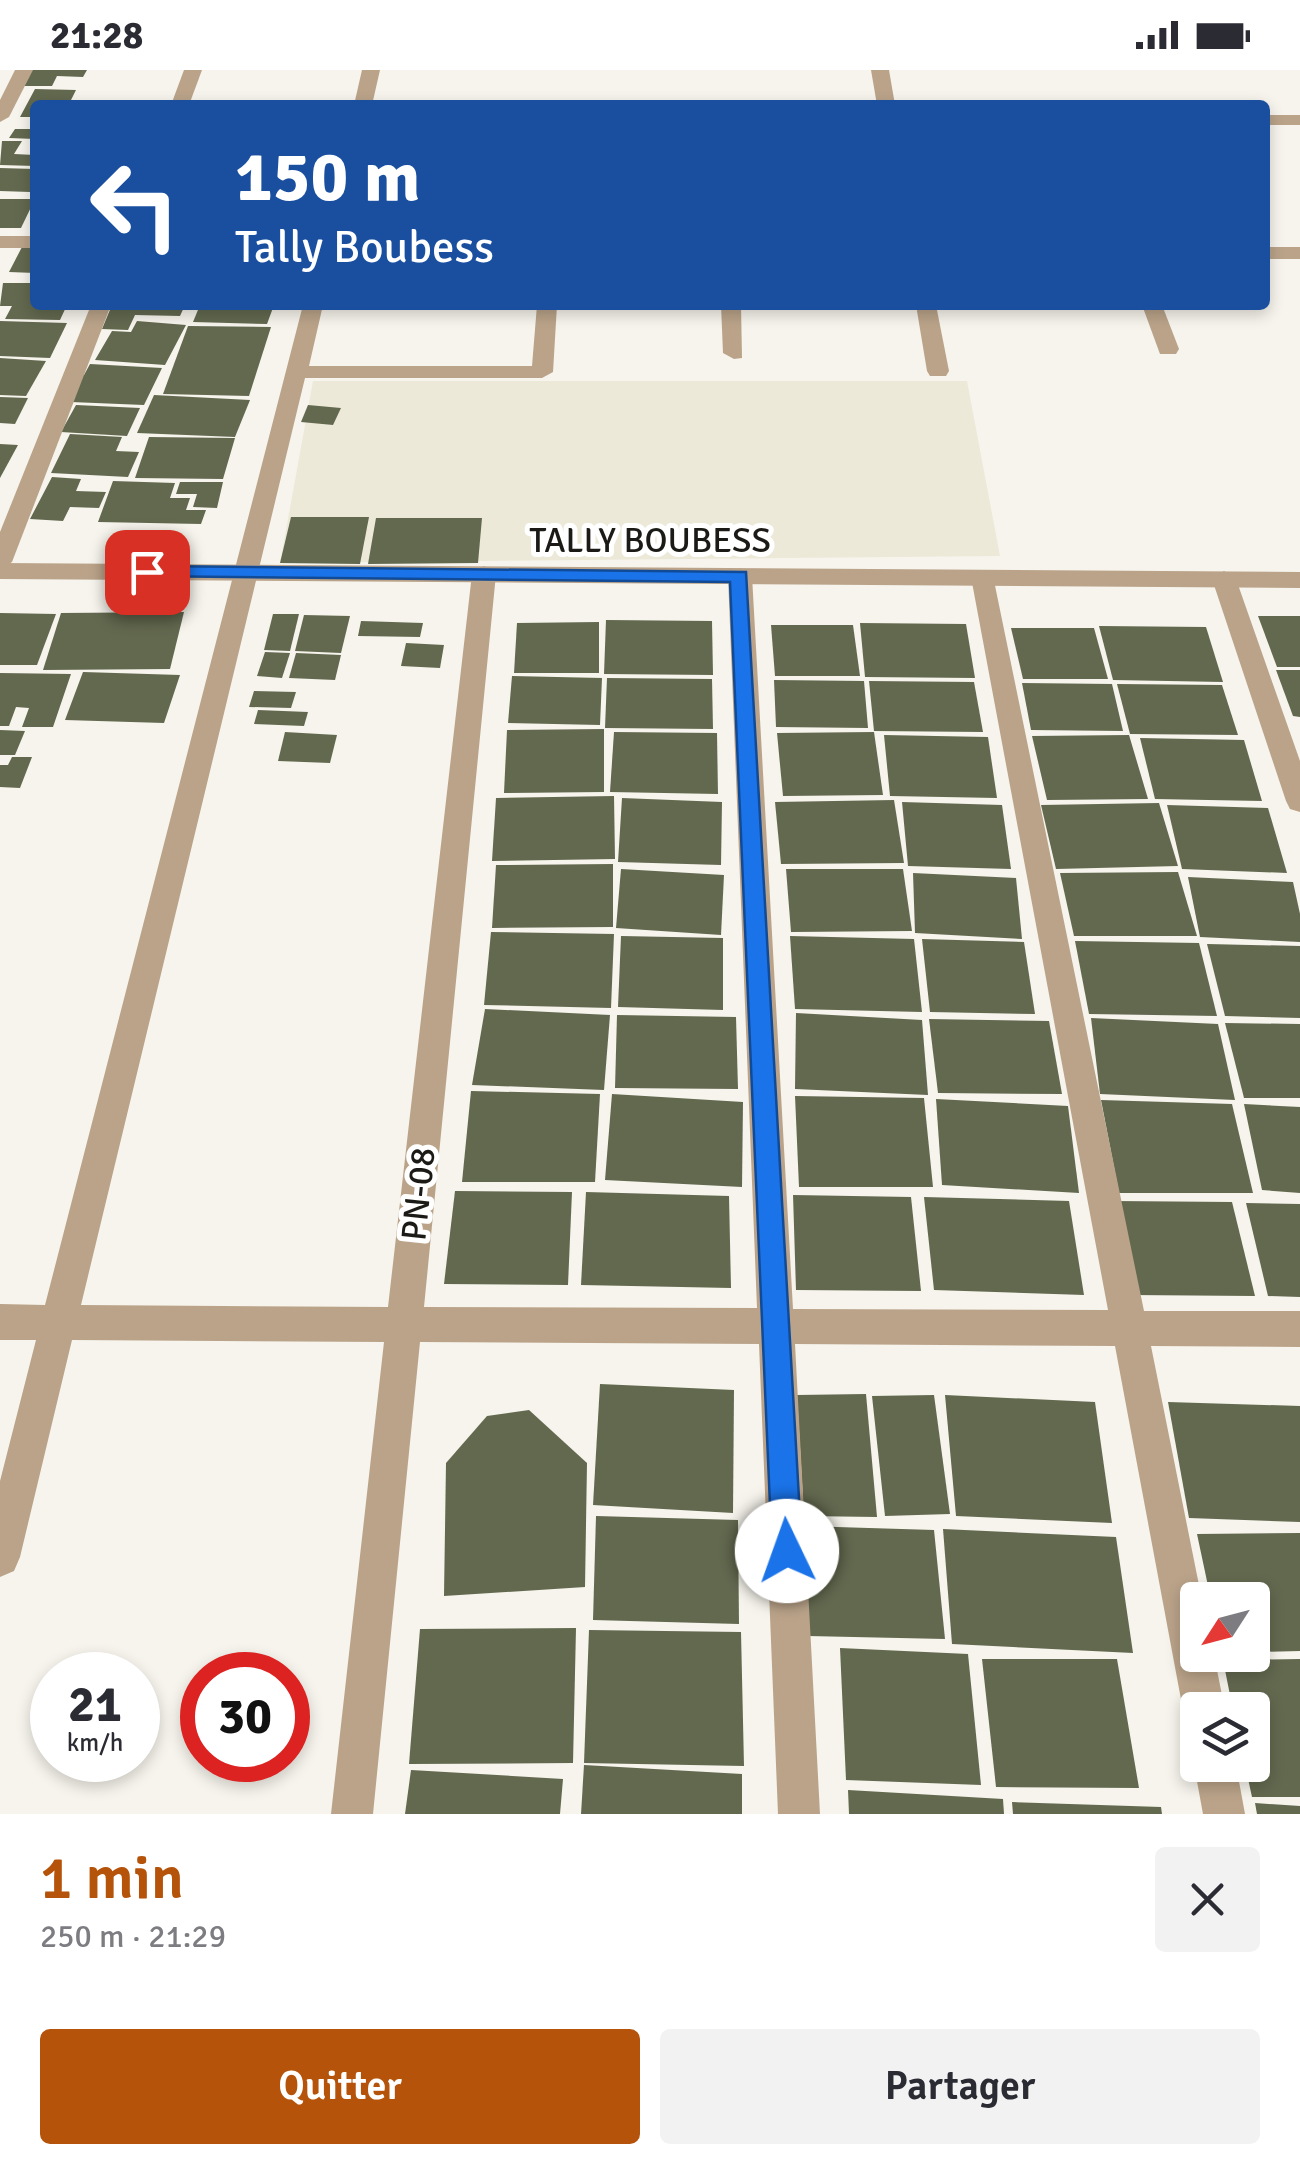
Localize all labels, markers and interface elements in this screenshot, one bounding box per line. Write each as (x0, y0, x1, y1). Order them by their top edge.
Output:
text: 21:28 (50, 12, 143, 59)
text: 150 m (235, 134, 420, 220)
icon: left (70, 140, 200, 270)
text: Tally Boubess (235, 220, 494, 275)
street label: TALLY BOUBESS (529, 519, 771, 562)
pin (105, 530, 190, 615)
icon: arrive (120, 545, 175, 600)
street label: PN-08 (392, 1145, 445, 1243)
position arrow (735, 1499, 839, 1603)
north arrow (1180, 1582, 1270, 1672)
map controls (1180, 1582, 1270, 1782)
speed limit sign: 30 (180, 1652, 310, 1782)
text: 21 (68, 1674, 122, 1736)
button: layers (1180, 1692, 1270, 1782)
text: km/h (67, 1727, 123, 1758)
text: 1 min (40, 1842, 184, 1916)
button: close (1155, 1847, 1260, 1952)
text: 250 m · 21:29 (40, 1917, 226, 1956)
button: Quitter (40, 2029, 640, 2144)
button: Partager (660, 2029, 1260, 2144)

